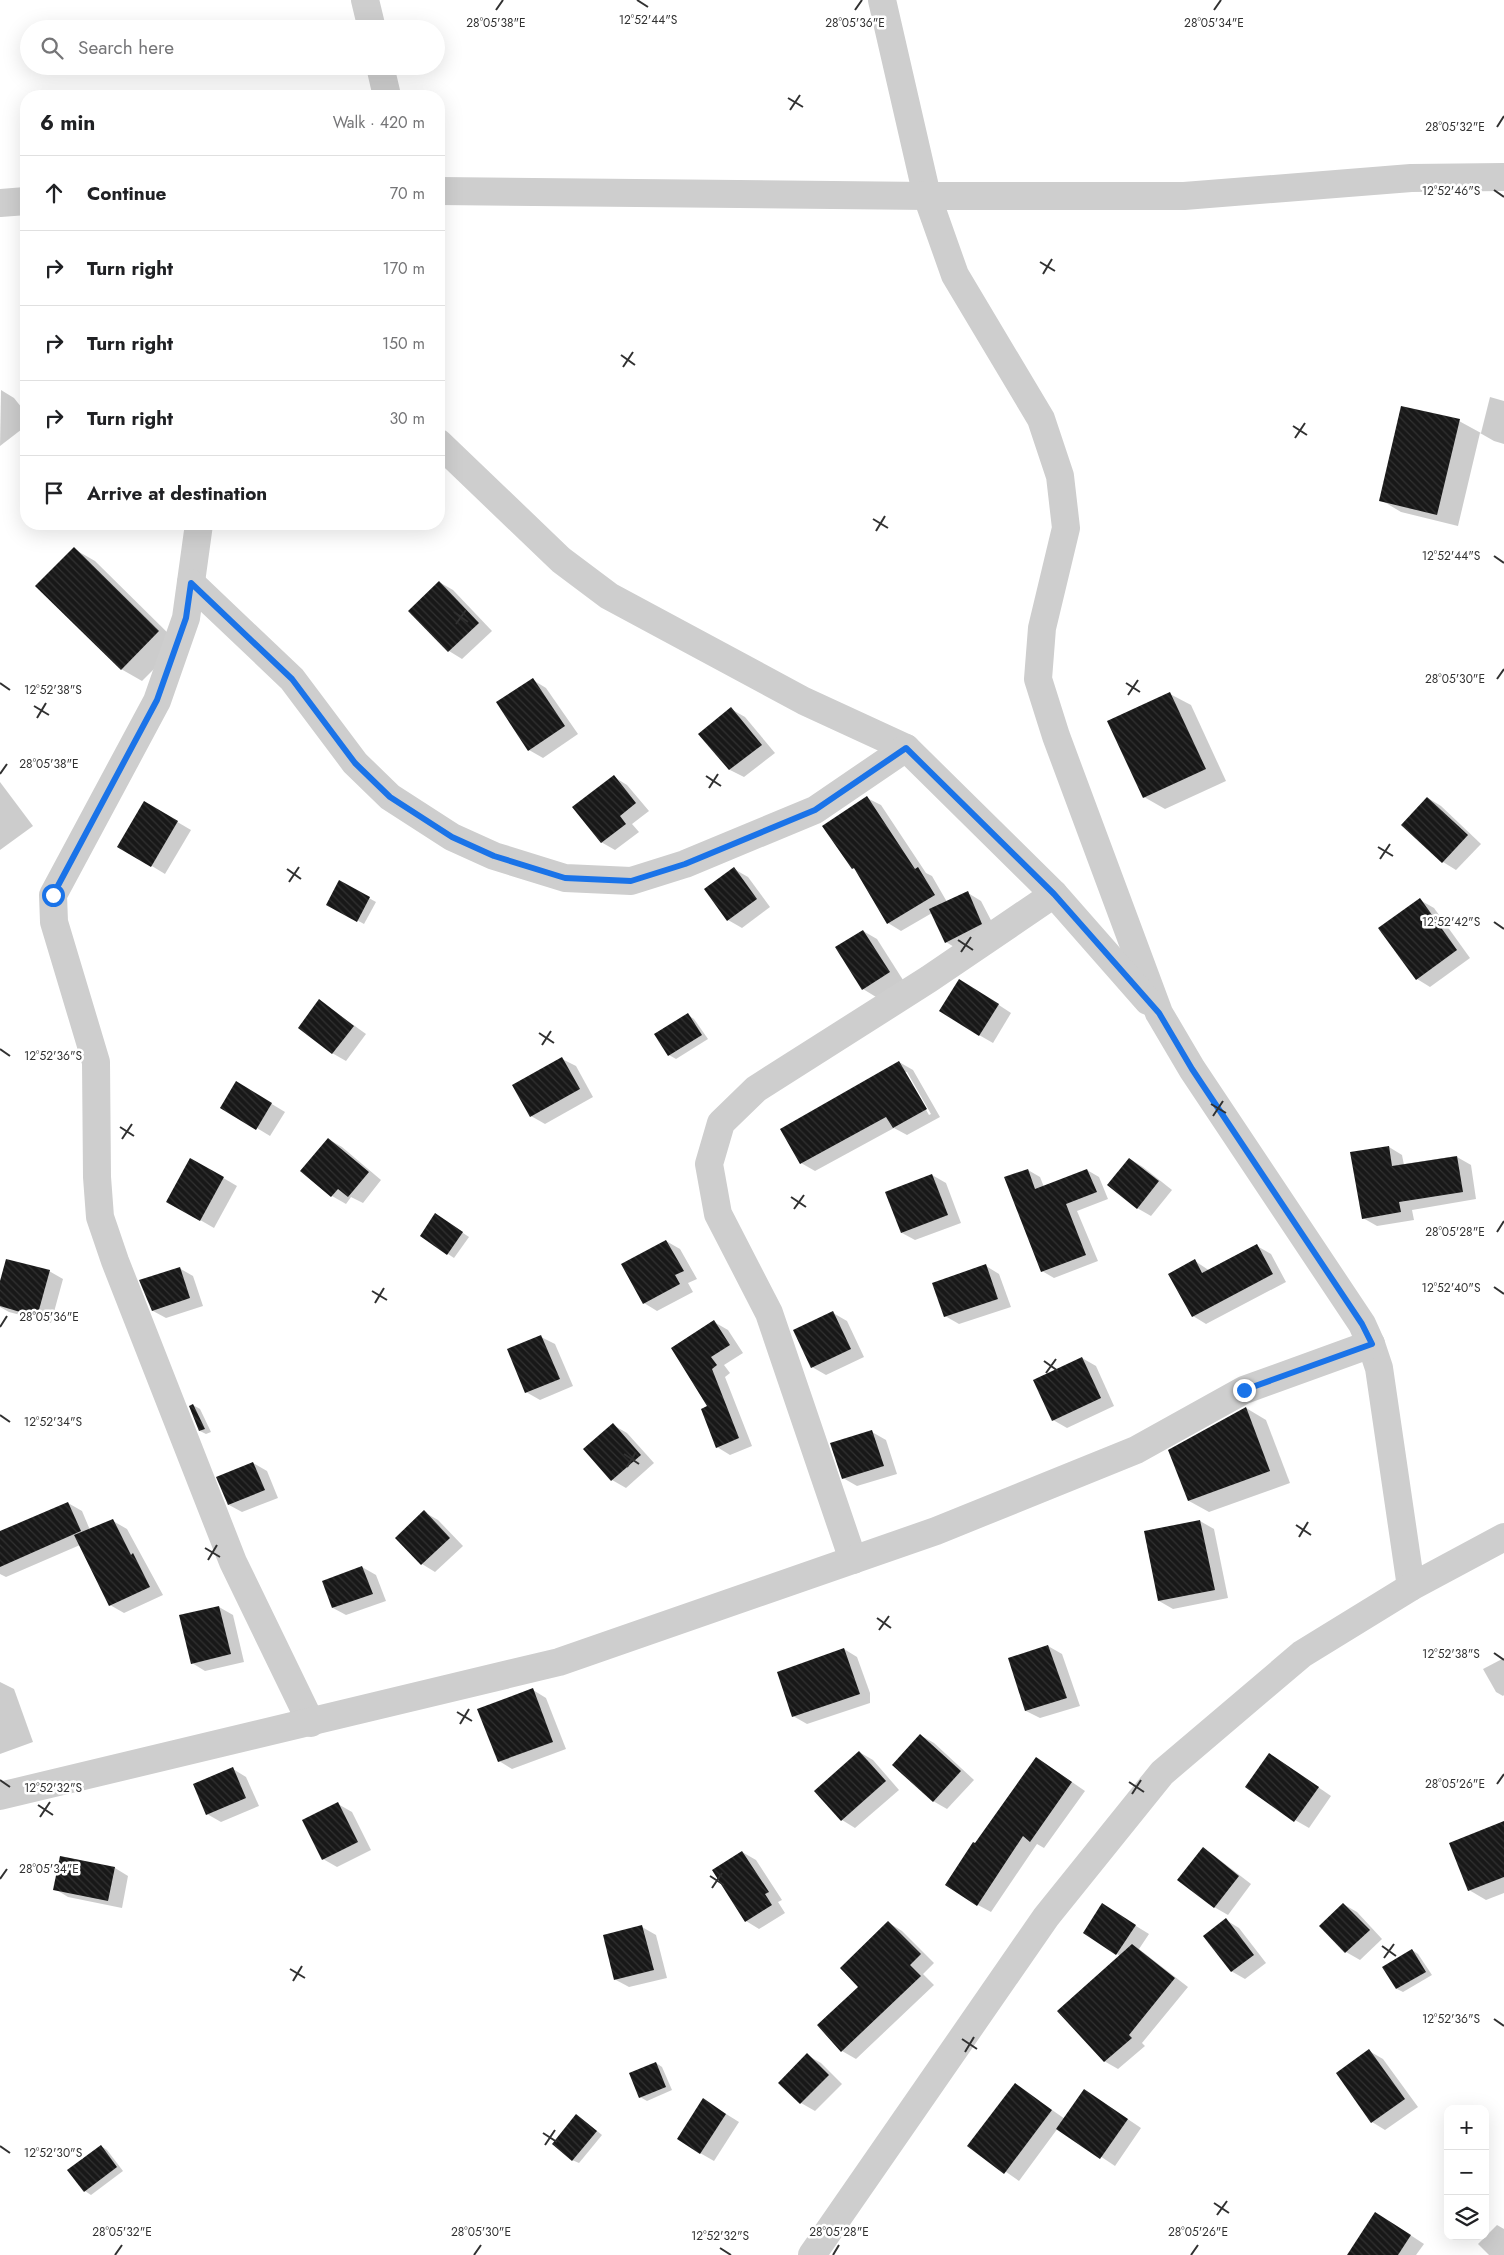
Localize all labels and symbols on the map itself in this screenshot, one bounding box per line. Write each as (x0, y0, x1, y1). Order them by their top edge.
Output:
text: 12°52'44"S (619, 11, 678, 29)
text: 28°05'38"E (466, 14, 526, 32)
text: 28°05'36"E (825, 14, 885, 32)
text: 28°05'34"E (1184, 14, 1244, 32)
text: 28°05'32"E (1425, 118, 1485, 136)
text: 12°52'46"S (1422, 182, 1481, 200)
text: 12°52'44"S (1422, 547, 1481, 565)
text: 28°05'30"E (1425, 670, 1485, 688)
text: 12°52'38"S (24, 681, 82, 699)
text: 28°05'38"E (19, 755, 79, 773)
route start (42, 884, 65, 907)
text: 12°52'42"S (1422, 913, 1481, 931)
text: 12°52'36"S (24, 1047, 83, 1065)
text: 28°05'28"E (1425, 1223, 1485, 1241)
text: 12°52'40"S (1422, 1279, 1481, 1297)
text: 28°05'36"E (19, 1308, 79, 1326)
route end (1233, 1379, 1256, 1402)
text: 12°52'34"S (24, 1413, 83, 1431)
text: 12°52'38"S (1422, 1645, 1480, 1663)
text: 28°05'26"E (1425, 1775, 1485, 1793)
text: 12°52'32"S (24, 1779, 82, 1797)
text: 28°05'34"E (19, 1860, 79, 1878)
text: 12°52'36"S (1422, 2010, 1481, 2028)
text: 12°52'30"S (24, 2144, 83, 2162)
text: 28°05'32"E (92, 2223, 152, 2241)
text: 28°05'30"E (451, 2223, 511, 2241)
text: 28°05'28"E (809, 2223, 869, 2241)
text: 28°05'26"E (1168, 2223, 1228, 2241)
text: 12°52'32"S (691, 2227, 749, 2245)

